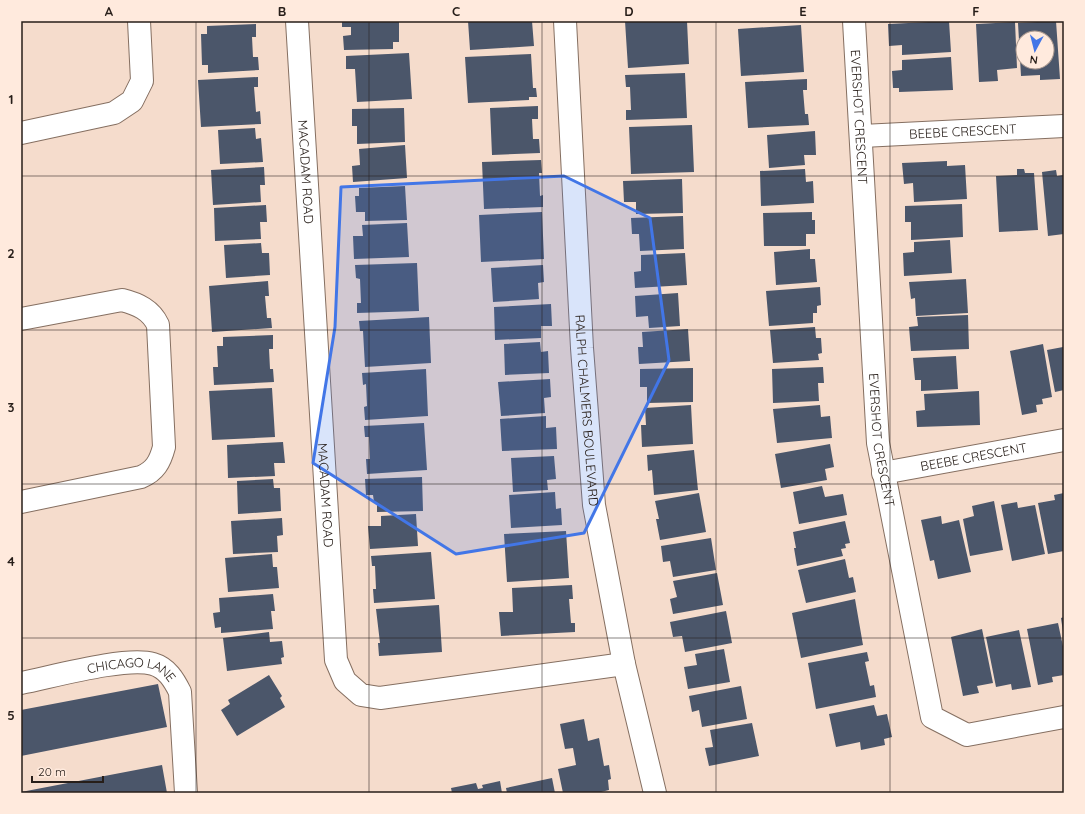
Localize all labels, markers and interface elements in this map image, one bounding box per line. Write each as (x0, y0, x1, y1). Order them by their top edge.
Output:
text: A (105, 3, 114, 19)
text: B (278, 3, 286, 19)
text: C (452, 3, 460, 19)
text: D (624, 3, 634, 19)
text: E (799, 3, 807, 19)
text: F (972, 3, 980, 19)
north arrow (1015, 30, 1055, 70)
street label: EVERSHOT CRESCENT (848, 49, 871, 185)
text: N (1029, 52, 1039, 67)
text: 1 (8, 91, 14, 107)
street label: MACADAM ROAD (295, 119, 317, 224)
street label: BEEBE CRESCENT (909, 120, 1017, 142)
text: 2 (7, 245, 15, 261)
street label: RALPH CHALMERS BOULEVARD (572, 314, 602, 507)
street label: EVERSHOT CRESCENT (866, 372, 898, 508)
text: 3 (8, 399, 15, 415)
street label: BEEBE CRESCENT (919, 439, 1028, 474)
street label: MACADAM ROAD (315, 443, 337, 548)
text: 4 (7, 553, 15, 569)
street label: CHICAGO LANE (86, 654, 180, 685)
text: 5 (7, 707, 15, 723)
scale bar (32, 758, 103, 784)
text: 20 m (38, 764, 66, 779)

